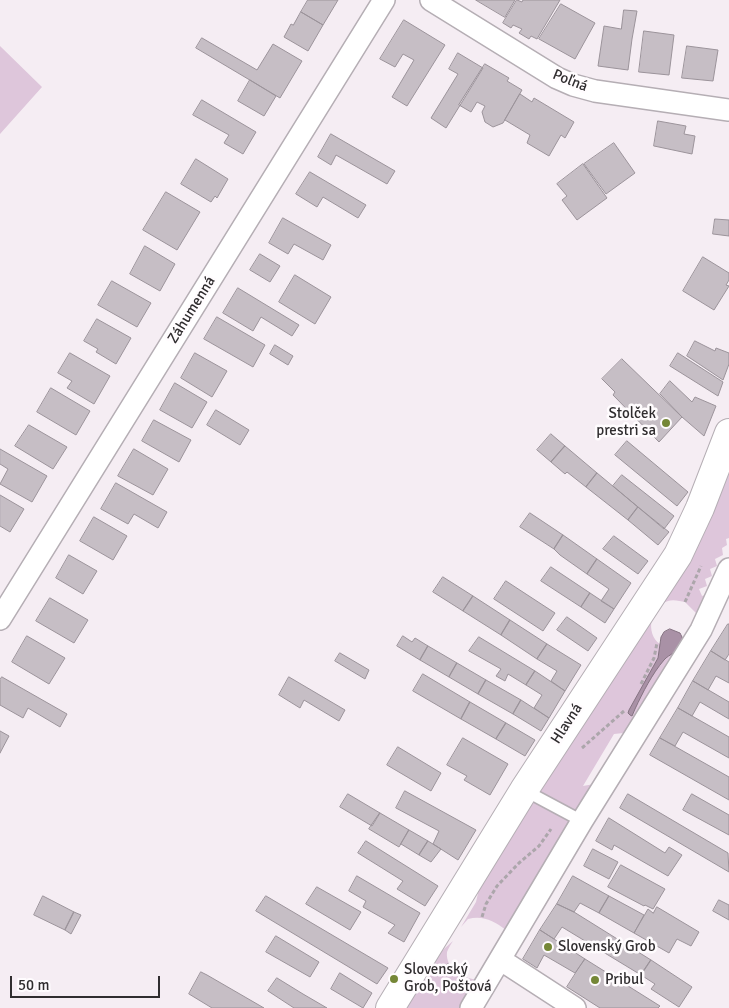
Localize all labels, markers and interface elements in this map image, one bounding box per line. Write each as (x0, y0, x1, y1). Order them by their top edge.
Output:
street label: Poľná (550, 66, 590, 96)
street label: Záhumenná (164, 273, 220, 347)
place label: Stolček prestri sa (596, 405, 656, 440)
marker: Stolček prestri sa (660, 417, 672, 429)
street label: Hlavná (547, 700, 587, 748)
place label: Slovenský Grob (558, 938, 656, 956)
marker: Slovenský Grob (542, 941, 554, 953)
place label: Slovenský Grob, Poštová (404, 961, 492, 996)
scale bar (12, 966, 162, 998)
place label: Pribul (605, 971, 644, 989)
marker: Slovenský Grob, Poštová (388, 973, 400, 985)
marker: Pribul (589, 974, 601, 986)
text: 50 m (18, 976, 49, 994)

